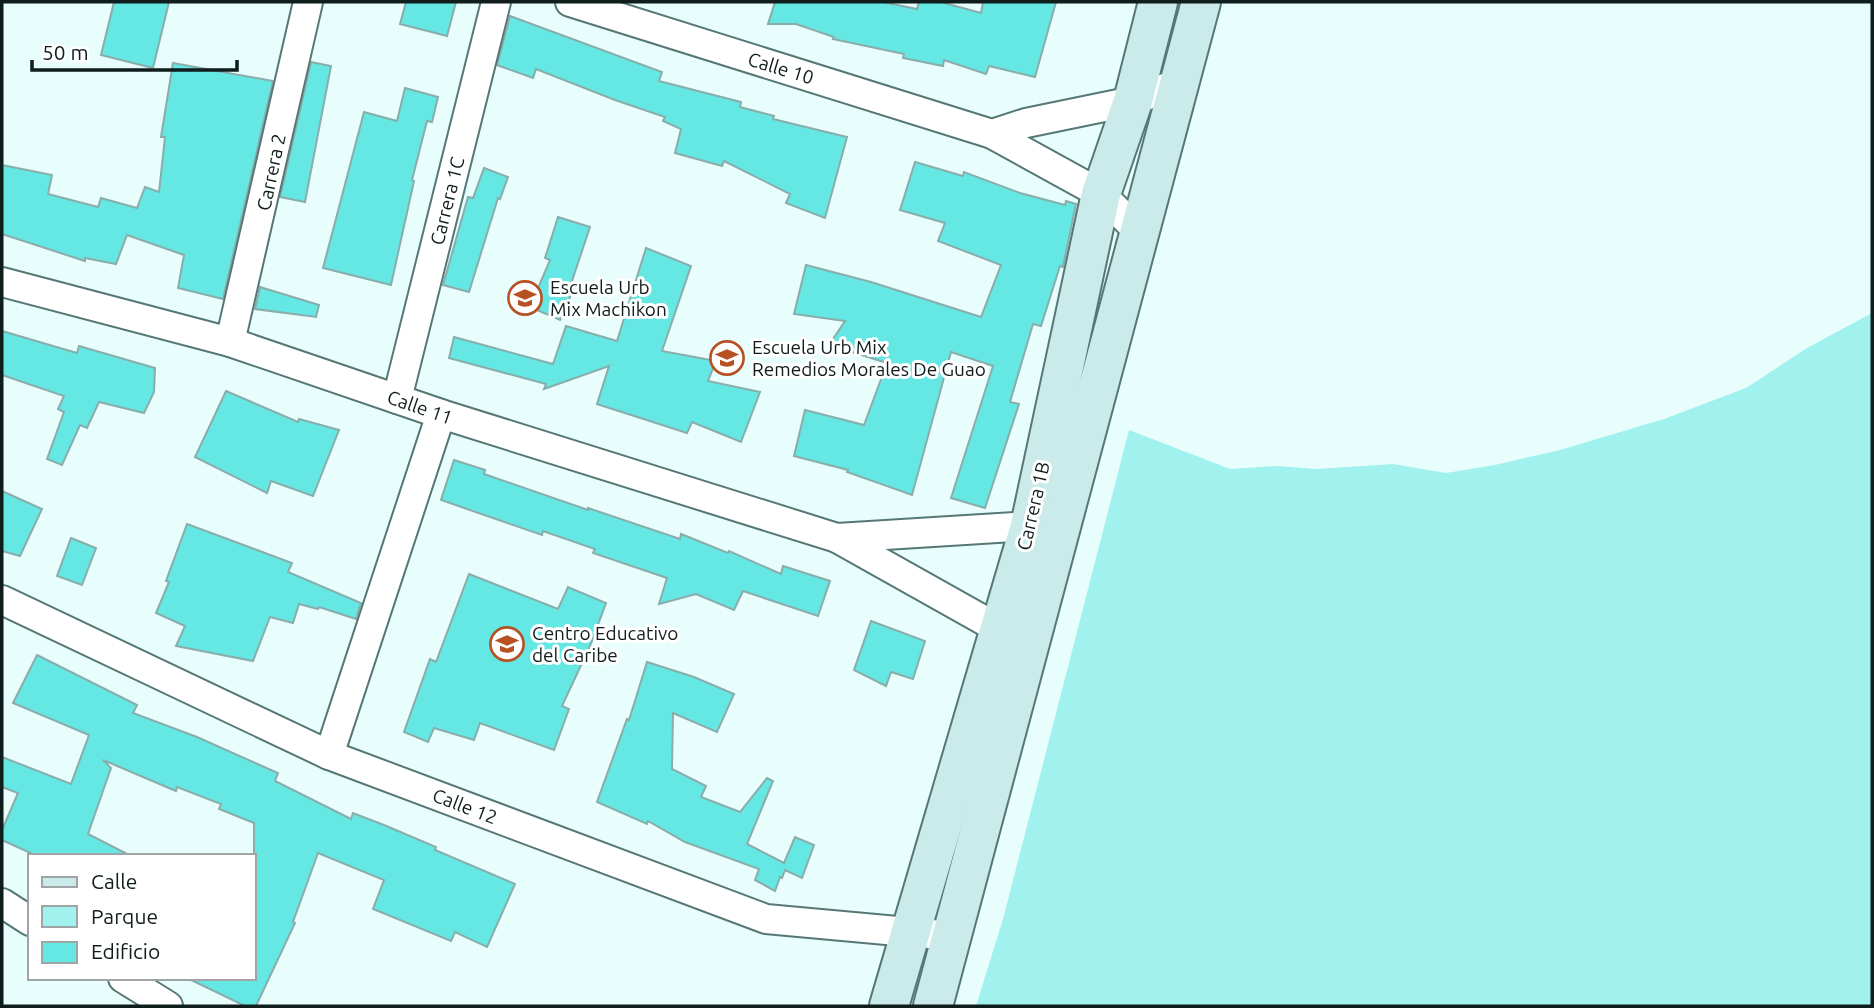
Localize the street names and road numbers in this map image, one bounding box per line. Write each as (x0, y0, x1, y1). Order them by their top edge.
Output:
street label: Calle 10 (745, 48, 817, 88)
street label: Carrera 2 (252, 131, 290, 213)
street label: Carrera 1C (425, 154, 469, 247)
street label: Calle 11 (384, 386, 456, 428)
street label: Carrera 1B (1012, 459, 1054, 553)
street label: Calle 12 (429, 784, 501, 828)

